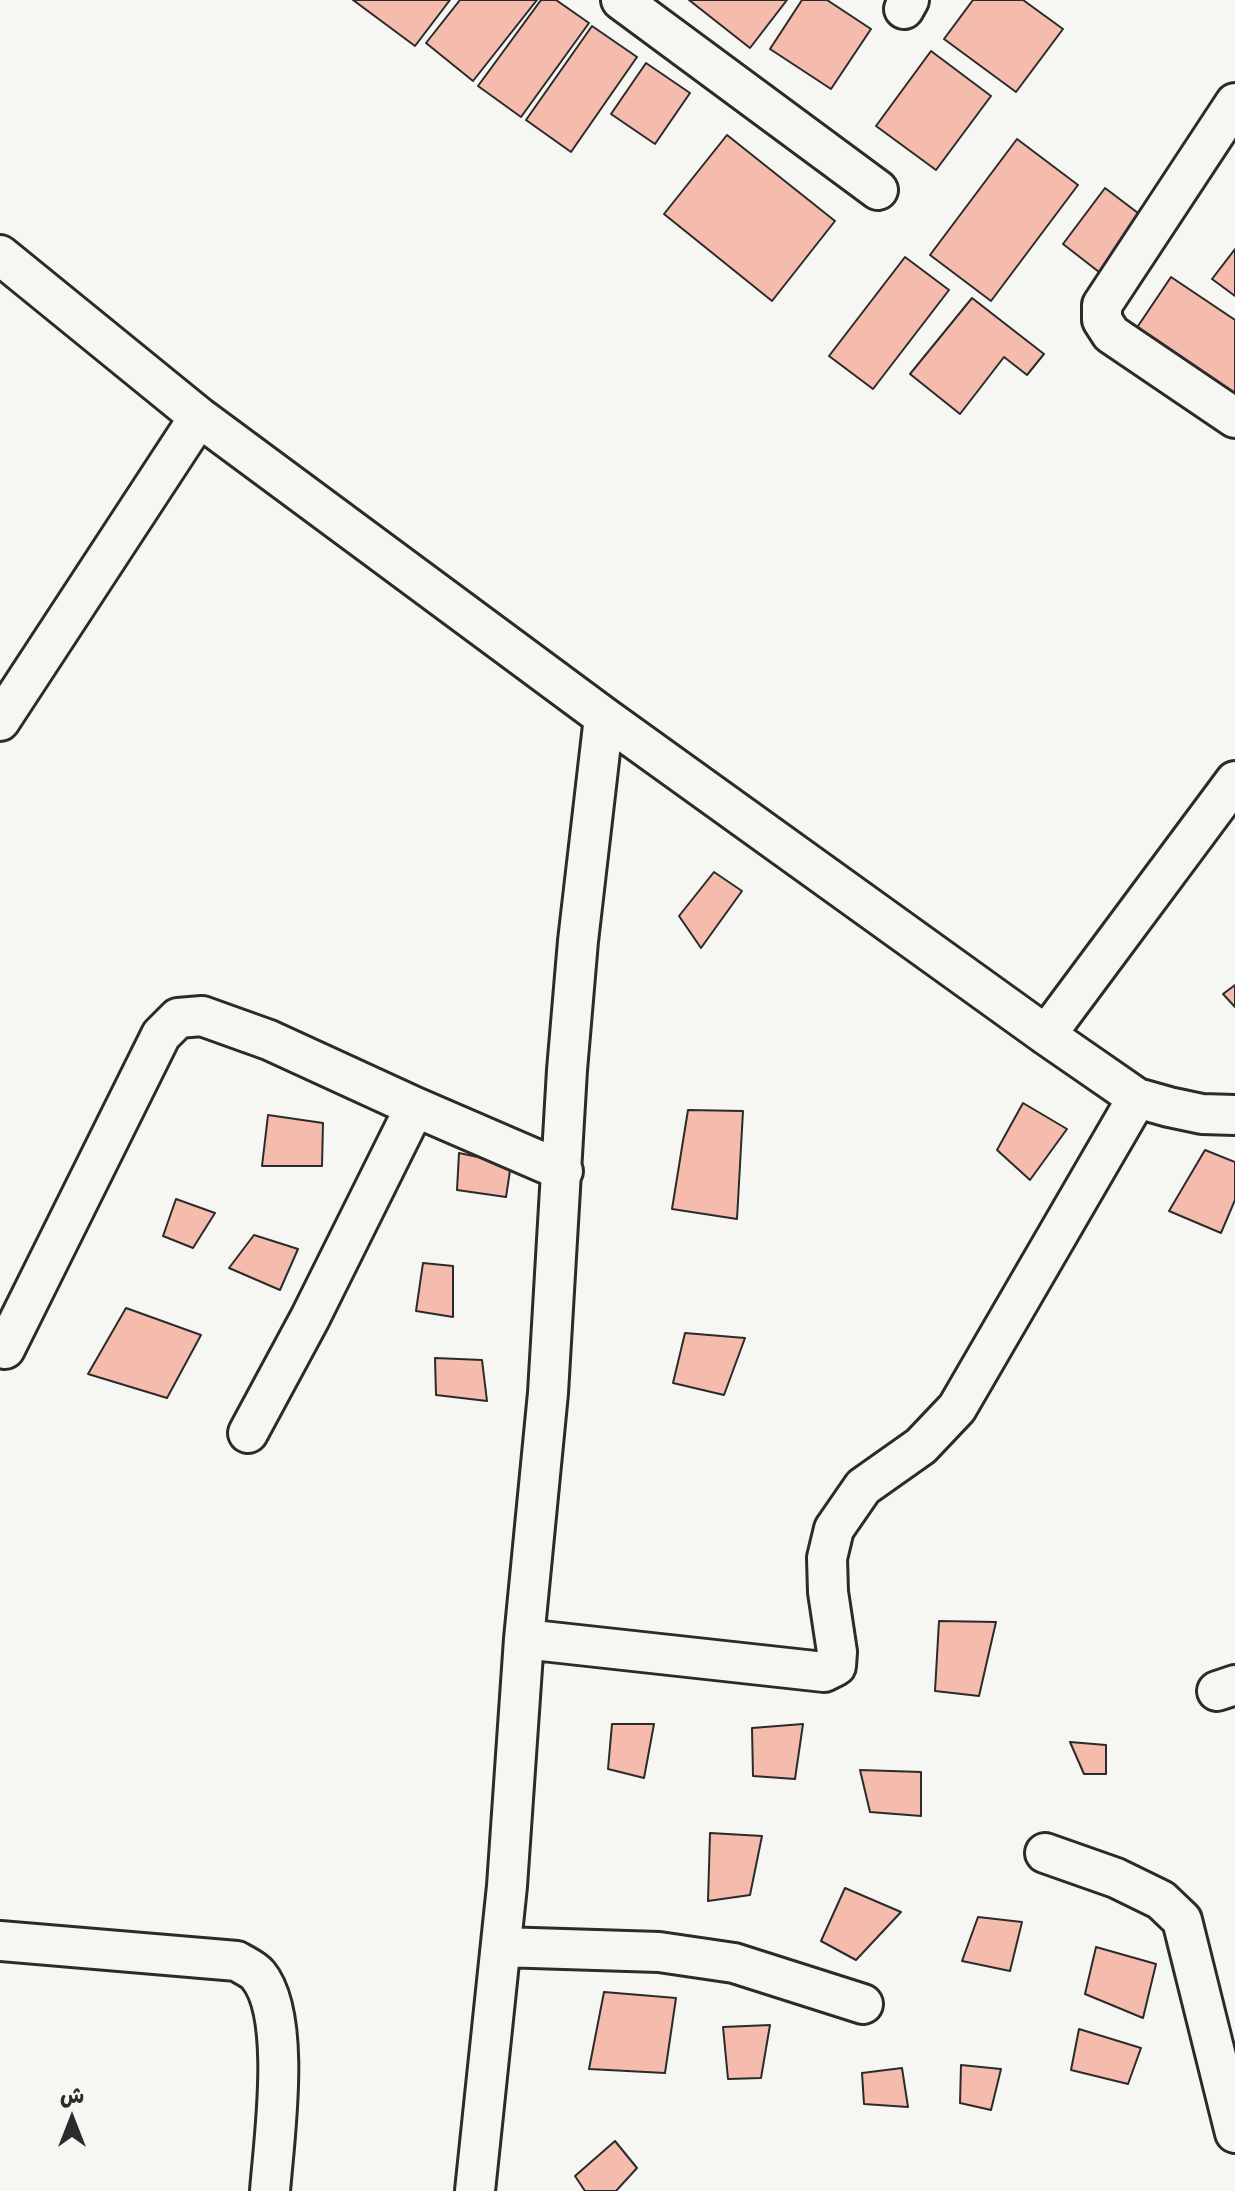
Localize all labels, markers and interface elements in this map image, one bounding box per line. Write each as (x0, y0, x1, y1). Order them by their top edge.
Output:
north arrow (32, 2079, 112, 2159)
text: ش (60, 2080, 84, 2110)

